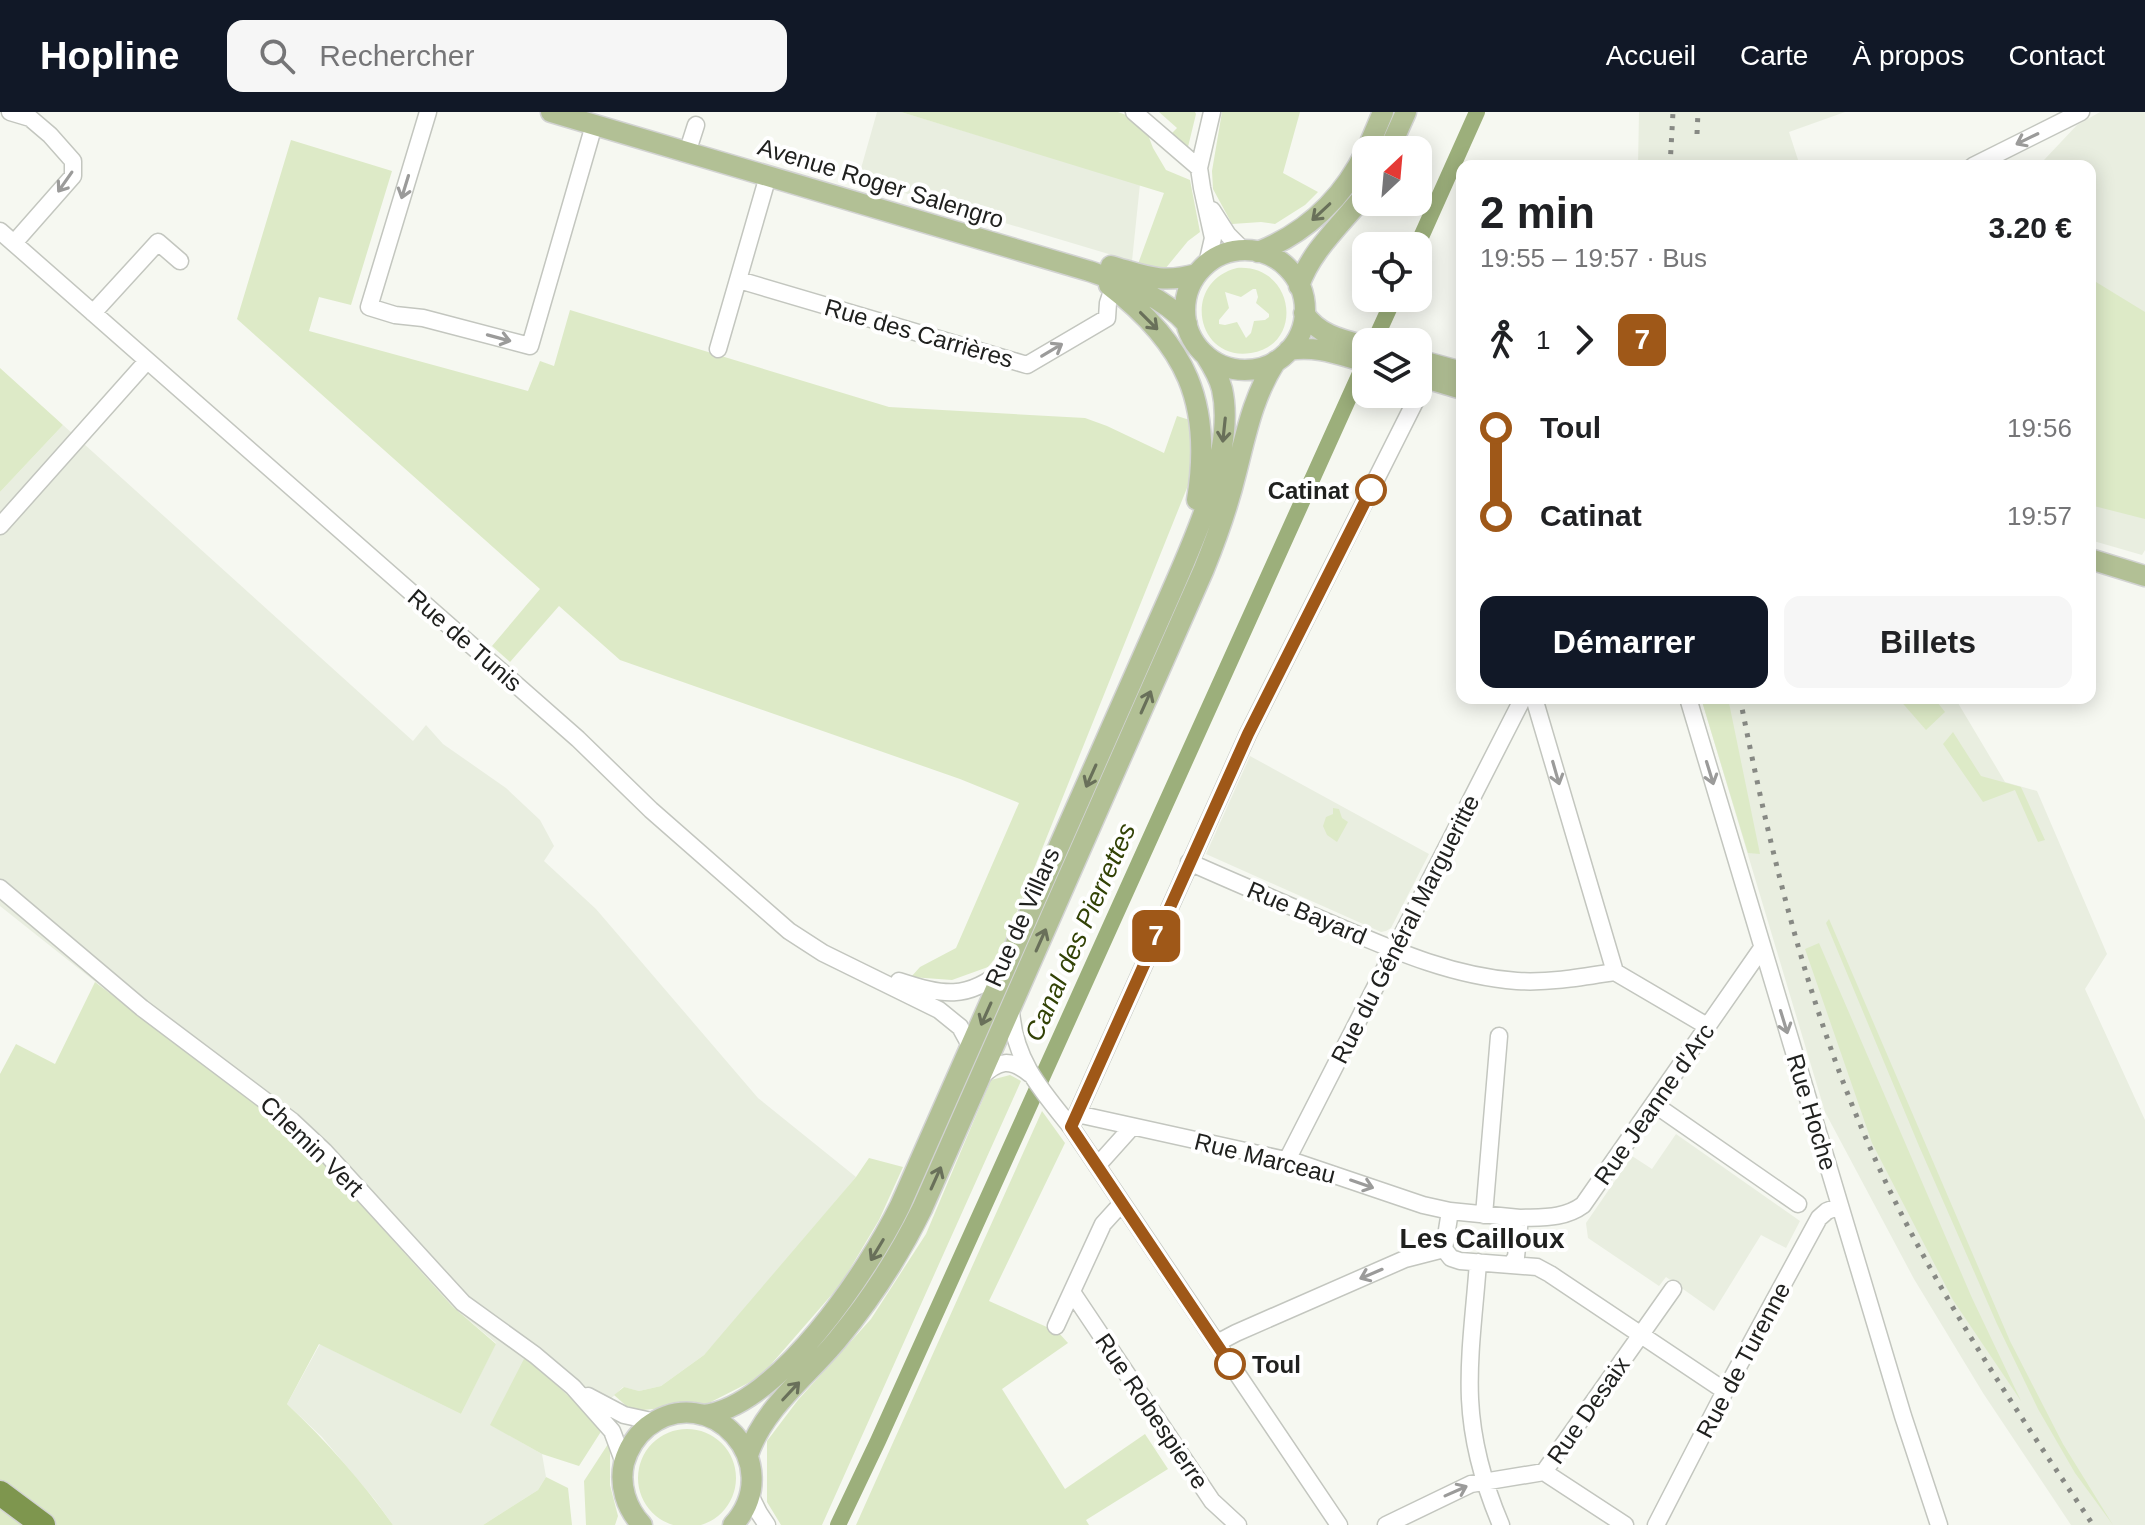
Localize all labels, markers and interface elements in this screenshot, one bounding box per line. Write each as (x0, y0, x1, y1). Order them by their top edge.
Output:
search box (227, 20, 787, 92)
icon: search (255, 34, 299, 78)
text: Hopline (40, 35, 179, 77)
text: Rechercher (319, 39, 474, 72)
text: Accueil (1606, 40, 1696, 71)
text: Carte (1740, 40, 1808, 71)
text: À propos (1852, 40, 1965, 71)
text: Contact (2009, 40, 2105, 71)
one-way arrow (2016, 132, 2040, 148)
street label: Avenue Roger Salengro (755, 133, 1007, 233)
north arrow (1352, 136, 1432, 216)
map controls (1352, 136, 1432, 408)
one-way arrow (57, 171, 73, 193)
one-way arrow (397, 173, 412, 199)
text: 2 min (1480, 188, 1595, 237)
one-way arrow (1312, 203, 1332, 221)
text: 3.20 € (1989, 211, 2072, 244)
button: locate (1352, 232, 1432, 312)
text: 19:55 – 19:57 · Bus (1480, 243, 1707, 273)
street label: Rue des Carrières (822, 293, 1016, 373)
one-way arrow (1139, 311, 1159, 330)
icon: walk (1480, 318, 1524, 362)
icon: forward (1562, 318, 1606, 362)
text: 7 (1634, 324, 1650, 355)
text: 1 (1536, 325, 1550, 355)
button: layers (1352, 328, 1432, 408)
one-way arrow (486, 331, 512, 346)
one-way arrow (1040, 342, 1063, 358)
text: Toul (1540, 411, 1601, 444)
text: 19:56 (2007, 413, 2072, 443)
one-way arrow (1216, 416, 1231, 443)
marker: Catinat (1356, 475, 1386, 505)
place label: Catinat (1268, 477, 1349, 504)
text: Catinat (1540, 499, 1642, 532)
text: 19:57 (2007, 501, 2072, 531)
street label: Rue de Tunis (403, 583, 527, 697)
button: Démarrer (1480, 596, 1768, 688)
button: Billets (1784, 596, 2072, 688)
one-way arrow (1139, 690, 1154, 715)
one-way arrow (1549, 759, 1564, 785)
one-way arrow (1703, 759, 1718, 785)
one-way arrow (1082, 763, 1097, 788)
street label: Rue du Général Margueritte (1325, 790, 1485, 1068)
water label: Canal des Pierrettes (1018, 818, 1142, 1046)
street label: Rue de Villars (979, 843, 1065, 991)
street label: Rue Bayard (1243, 876, 1371, 950)
line badge: 7 (1130, 910, 1182, 962)
text: 7 (1148, 920, 1164, 951)
one-way arrow (1034, 928, 1049, 953)
one-way arrow (977, 1001, 992, 1026)
one-way arrow (1777, 1008, 1792, 1034)
street label: Rue Jeanne d'Arc (1588, 1018, 1720, 1190)
street label: Rue Hoche (1782, 1051, 1842, 1173)
street label: Chemin Vert (255, 1090, 369, 1202)
street label: Rue Marceau (1192, 1127, 1338, 1189)
one-way arrow (929, 1166, 944, 1190)
one-way arrow (1349, 1178, 1374, 1193)
district label: Les Cailloux (1400, 1223, 1565, 1254)
one-way arrow (868, 1238, 884, 1261)
one-way arrow (1359, 1267, 1383, 1282)
street label: Rue de Turenne (1691, 1278, 1795, 1442)
street label: Rue Robespierre (1090, 1328, 1214, 1494)
marker: Toul (1215, 1349, 1245, 1379)
place label: Toul (1252, 1351, 1301, 1378)
street label: Rue Desaix (1541, 1351, 1635, 1469)
one-way arrow (781, 1381, 800, 1401)
one-way arrow (1444, 1483, 1468, 1498)

